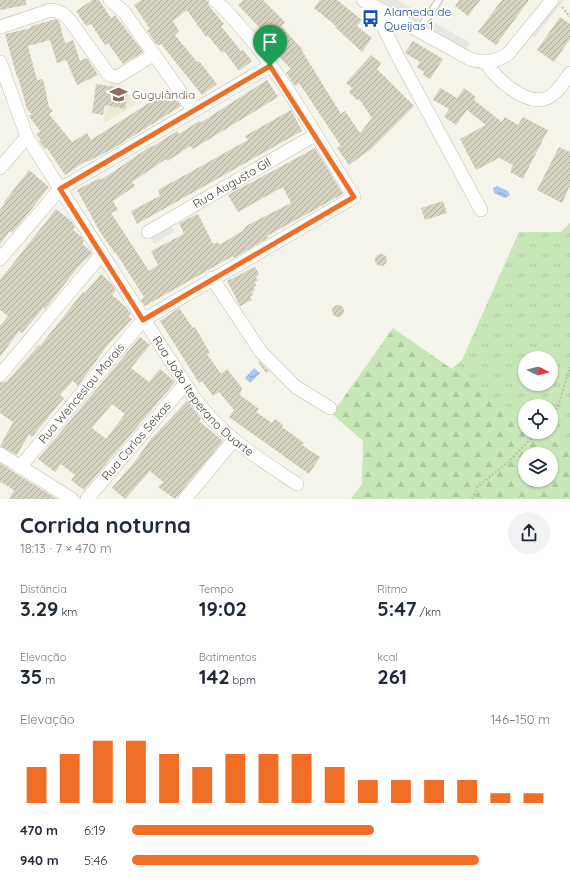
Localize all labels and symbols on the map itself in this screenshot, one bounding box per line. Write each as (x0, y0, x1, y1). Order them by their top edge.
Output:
place label: Alameda de Queijas 1 (384, 4, 452, 33)
bus stop icon: Alameda de Queijas 1 (361, 9, 381, 29)
pin (253, 25, 287, 66)
school or university icon: Gugulândia (109, 85, 129, 105)
place label: Gugulândia (132, 87, 195, 102)
street label: Rua Augusto Gil (190, 154, 273, 211)
street label: Rua João Iteperano Duarte (150, 333, 257, 459)
street label: Rua Wenceslau Morais (35, 340, 128, 446)
north arrow (518, 351, 558, 391)
street label: Rua Carlos Seixas (98, 398, 174, 483)

